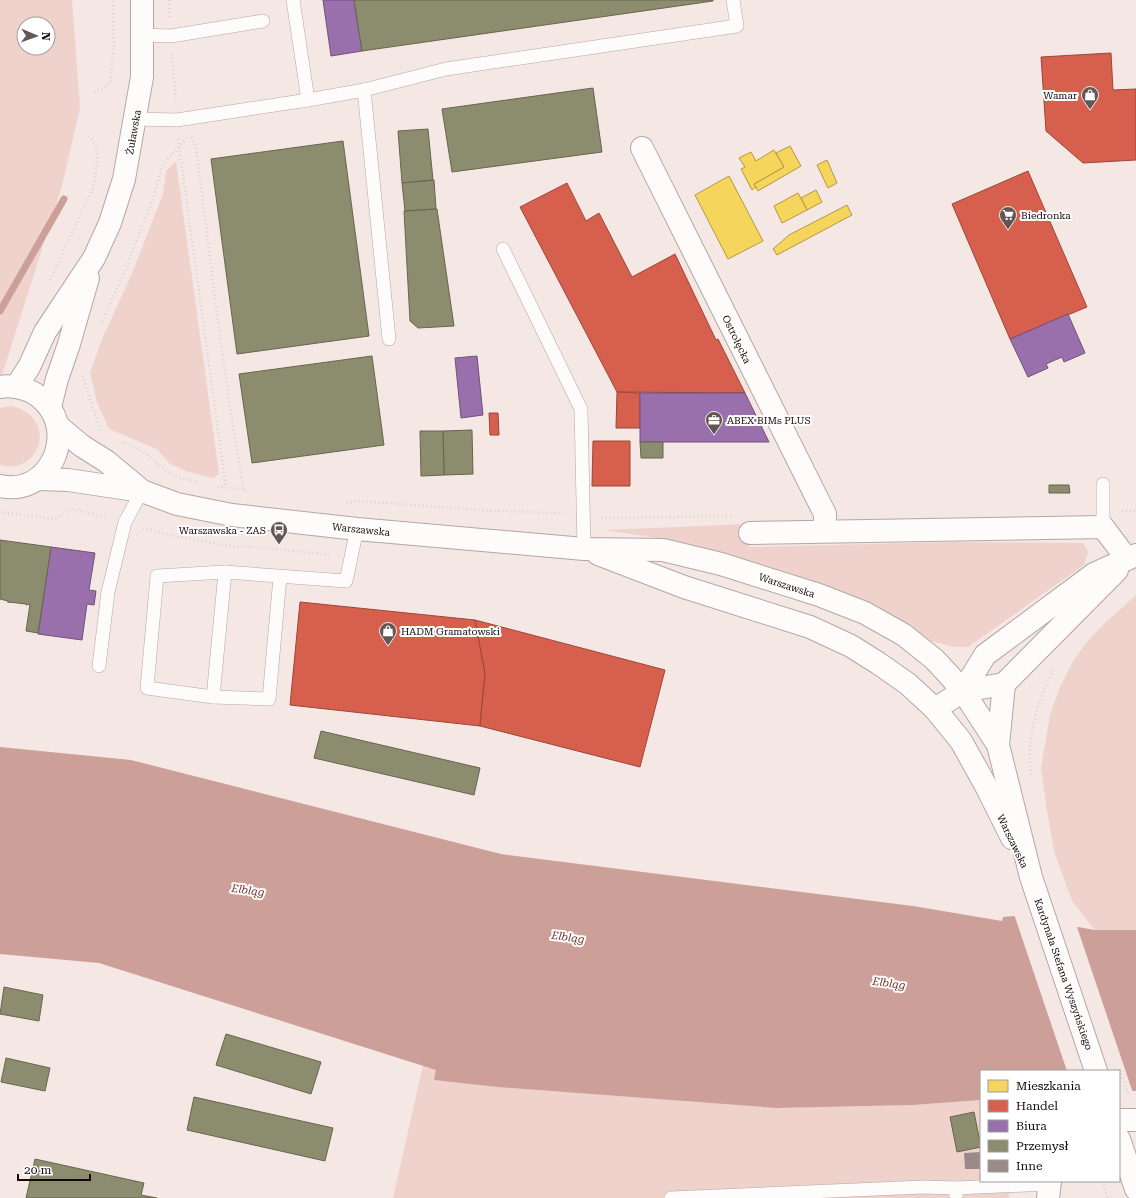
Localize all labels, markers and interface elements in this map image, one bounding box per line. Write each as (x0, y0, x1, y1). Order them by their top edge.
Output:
north arrow (16, 16, 56, 56)
text: N (39, 32, 52, 41)
shop icon: Wamar (1080, 85, 1100, 110)
place label: Wamar (1043, 90, 1077, 101)
street label: Żuławska (124, 108, 143, 155)
supermarket icon: Biedronka (998, 205, 1018, 230)
place label: Biedronka (1021, 210, 1071, 221)
street label: Ostrołęcka (720, 313, 753, 366)
office icon: ABEX BIMs PLUS (704, 410, 724, 435)
place label: ABEX BIMs PLUS (727, 415, 811, 426)
bus stop icon: Warszawska - ZAS (269, 520, 289, 545)
street label: Warszawska (331, 521, 391, 538)
place label: Warszawska - ZAS (179, 525, 266, 536)
street label: Warszawska (757, 571, 817, 600)
shop icon: HADM Gramatowski (378, 621, 398, 646)
place label: HADM Gramatowski (401, 626, 500, 637)
street label: Warszawska (995, 813, 1031, 870)
water label: Elbląg (230, 882, 266, 899)
street label: Kardynała Stefana Wyszyńskiego (1032, 897, 1095, 1051)
water label: Elbląg (550, 929, 586, 946)
water label: Elbląg (871, 975, 907, 992)
legend (980, 1070, 1120, 1182)
text: Mieszkania (1016, 1079, 1081, 1093)
text: Handel (1016, 1099, 1058, 1113)
text: Biura (1016, 1119, 1047, 1133)
text: Przemysł (1016, 1139, 1068, 1153)
scale bar (18, 1156, 90, 1182)
text: Inne (1016, 1159, 1043, 1173)
text: 20 m (24, 1163, 51, 1177)

